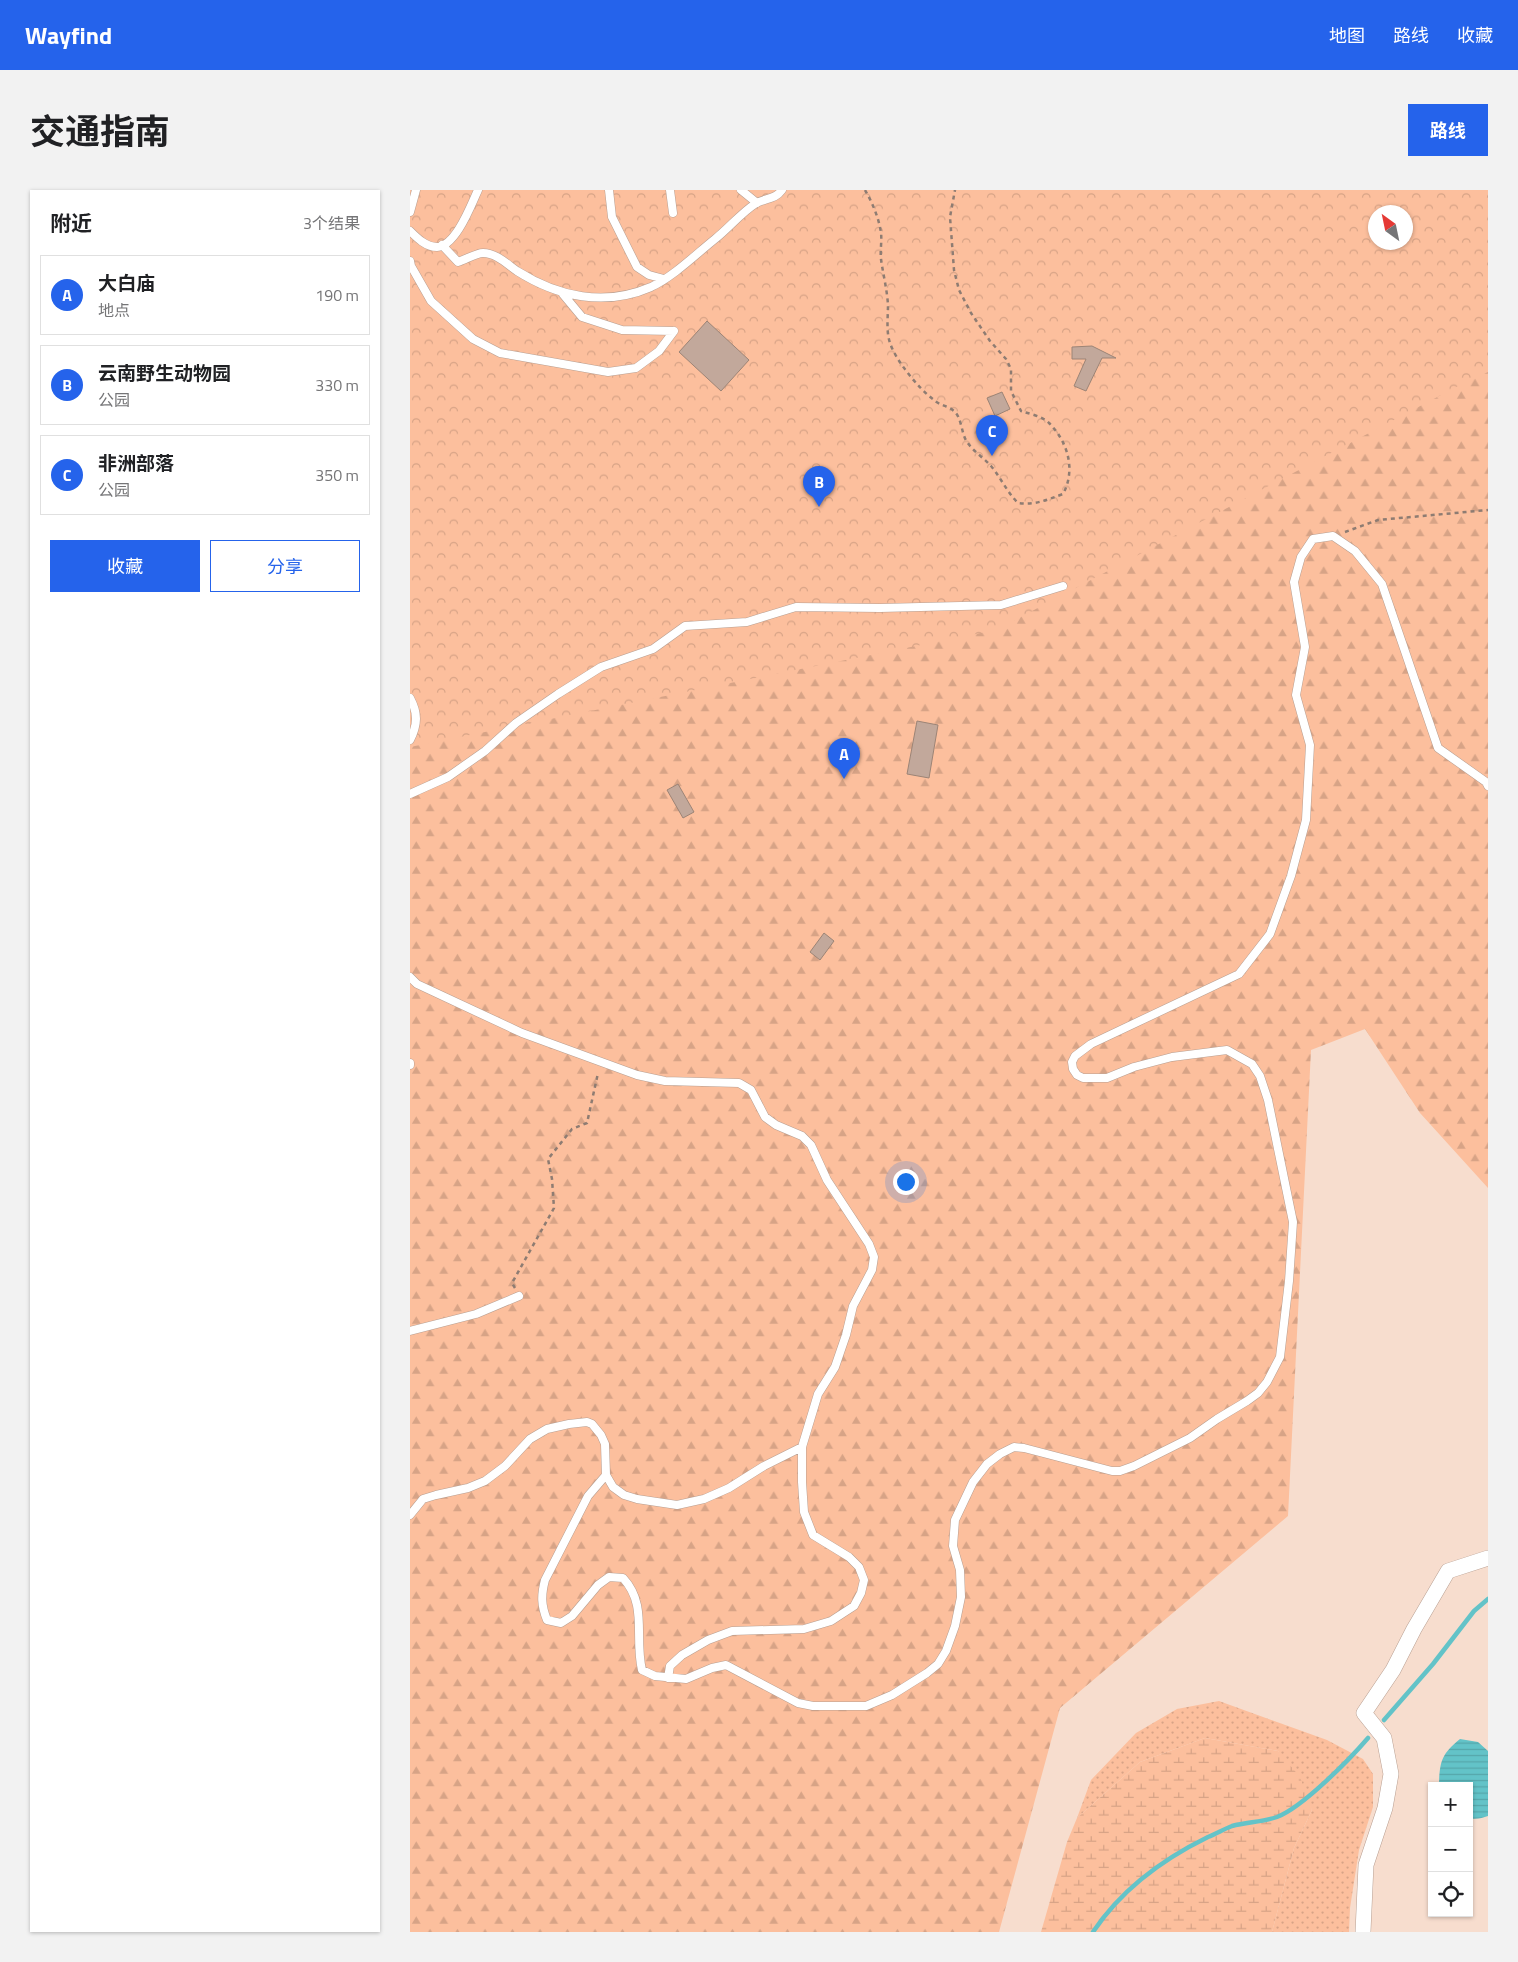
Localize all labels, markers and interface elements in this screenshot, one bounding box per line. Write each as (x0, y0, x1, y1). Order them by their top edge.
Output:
text: Wayfind (25, 17, 112, 53)
text: 地图 (1329, 22, 1365, 49)
text: 路线 (1393, 22, 1429, 49)
text: 收藏 (1457, 22, 1493, 49)
text: 交通指南 (30, 104, 170, 158)
button: 路线 (1408, 104, 1488, 156)
north arrow (1368, 205, 1413, 250)
text: 附近 (50, 207, 92, 239)
text: 3个结果 (303, 211, 360, 235)
text: 大白庙 (98, 268, 155, 297)
text: A (62, 283, 72, 307)
text: 190 m (315, 283, 359, 307)
text: 地点 (98, 298, 130, 322)
text: 云南野生动物园 (98, 358, 231, 387)
text: B (62, 373, 72, 397)
text: 330 m (315, 373, 359, 397)
text: 公园 (98, 388, 130, 412)
pin: C (976, 415, 1008, 456)
text: 非洲部落 (98, 448, 174, 477)
text: C (63, 463, 71, 487)
text: 350 m (315, 463, 359, 487)
pin: B (803, 466, 835, 507)
text: 公园 (98, 478, 130, 502)
button: 收藏 (50, 540, 200, 592)
button: 分享 (210, 540, 360, 592)
pin: A (828, 738, 860, 779)
your location (893, 1169, 919, 1195)
map controls (1428, 1782, 1473, 1917)
button: + (1428, 1782, 1473, 1827)
button: − (1428, 1827, 1473, 1872)
button: locate (1428, 1872, 1473, 1917)

